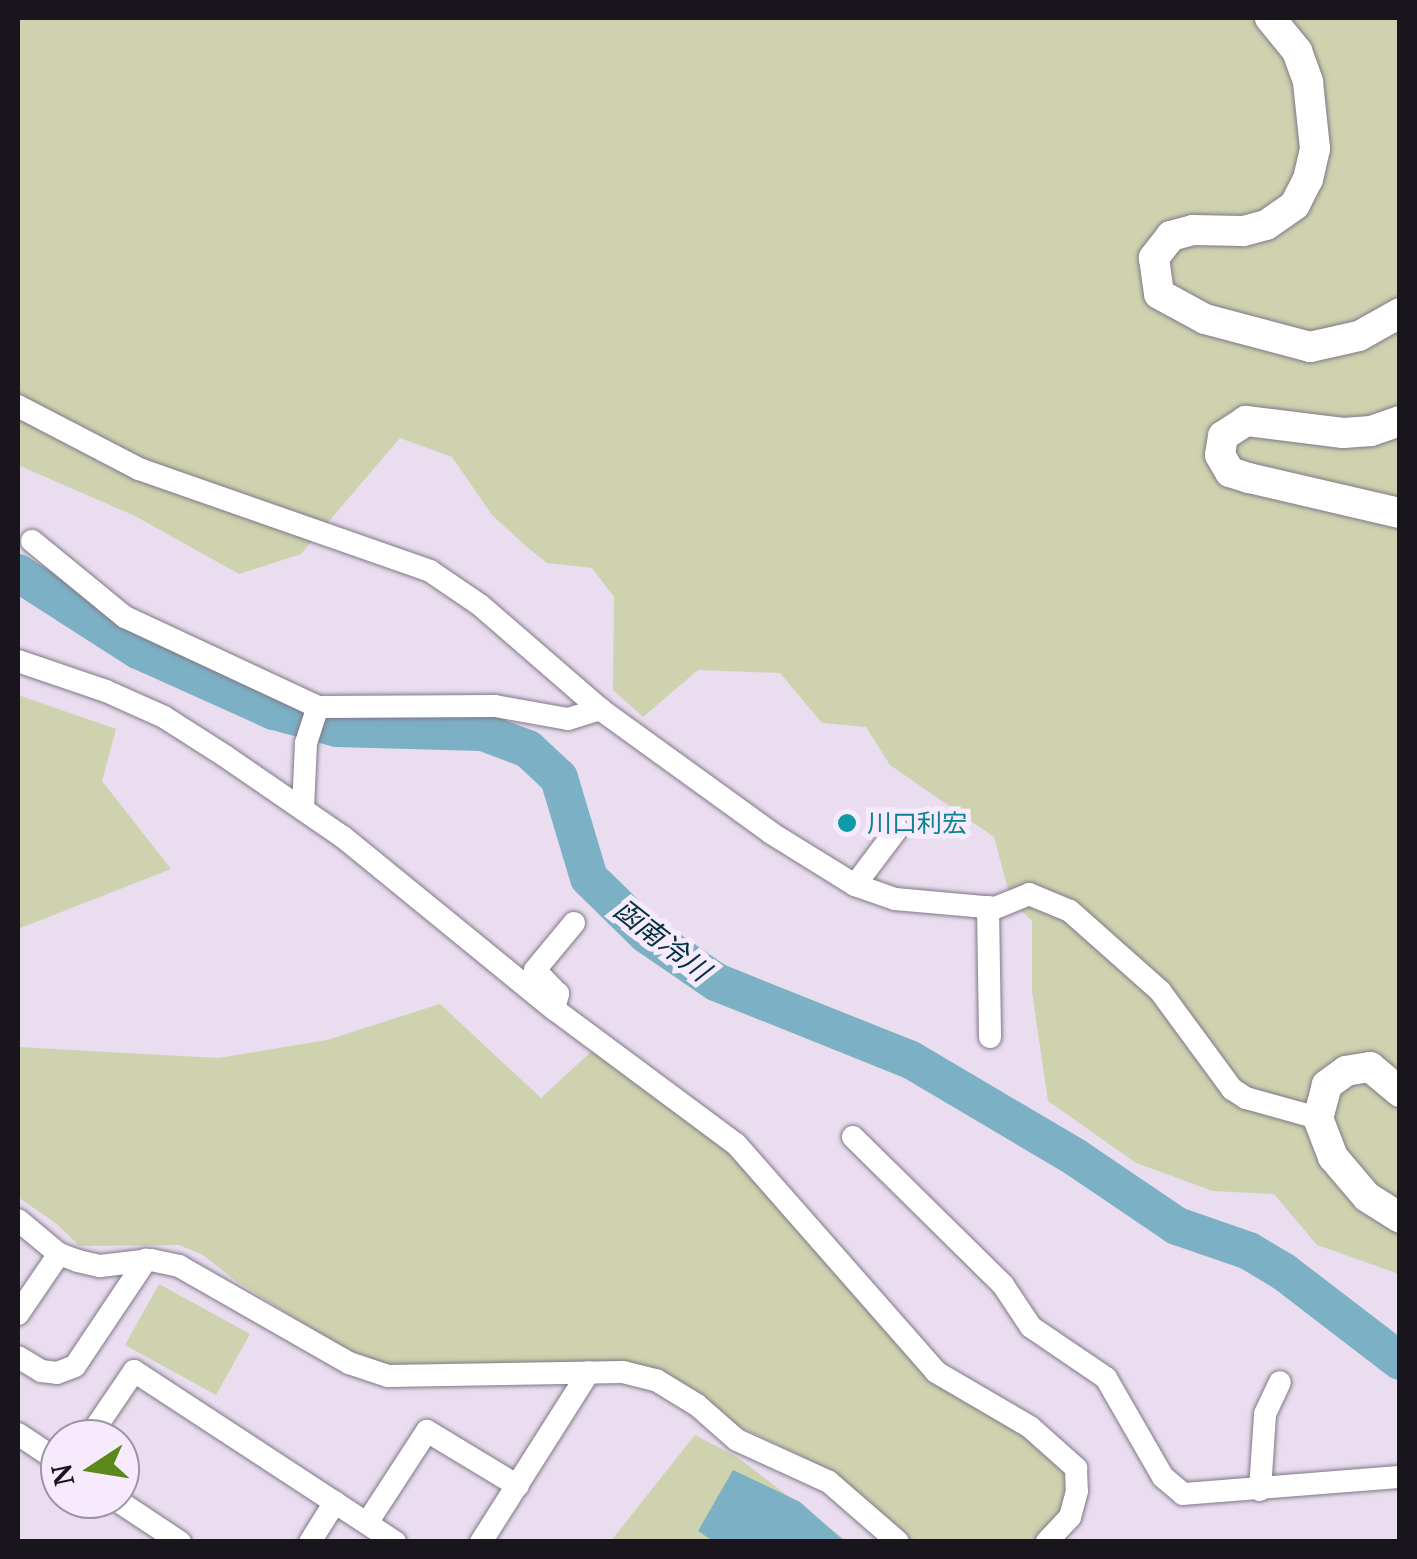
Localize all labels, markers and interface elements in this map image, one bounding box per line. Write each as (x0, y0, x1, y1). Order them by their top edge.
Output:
place label: 川口利宏 (867, 808, 967, 838)
marker: 川口利宏 (836, 812, 858, 834)
water label: 函南冷川 (608, 892, 716, 988)
north arrow (40, 1419, 140, 1519)
text: N (42, 1461, 82, 1489)

